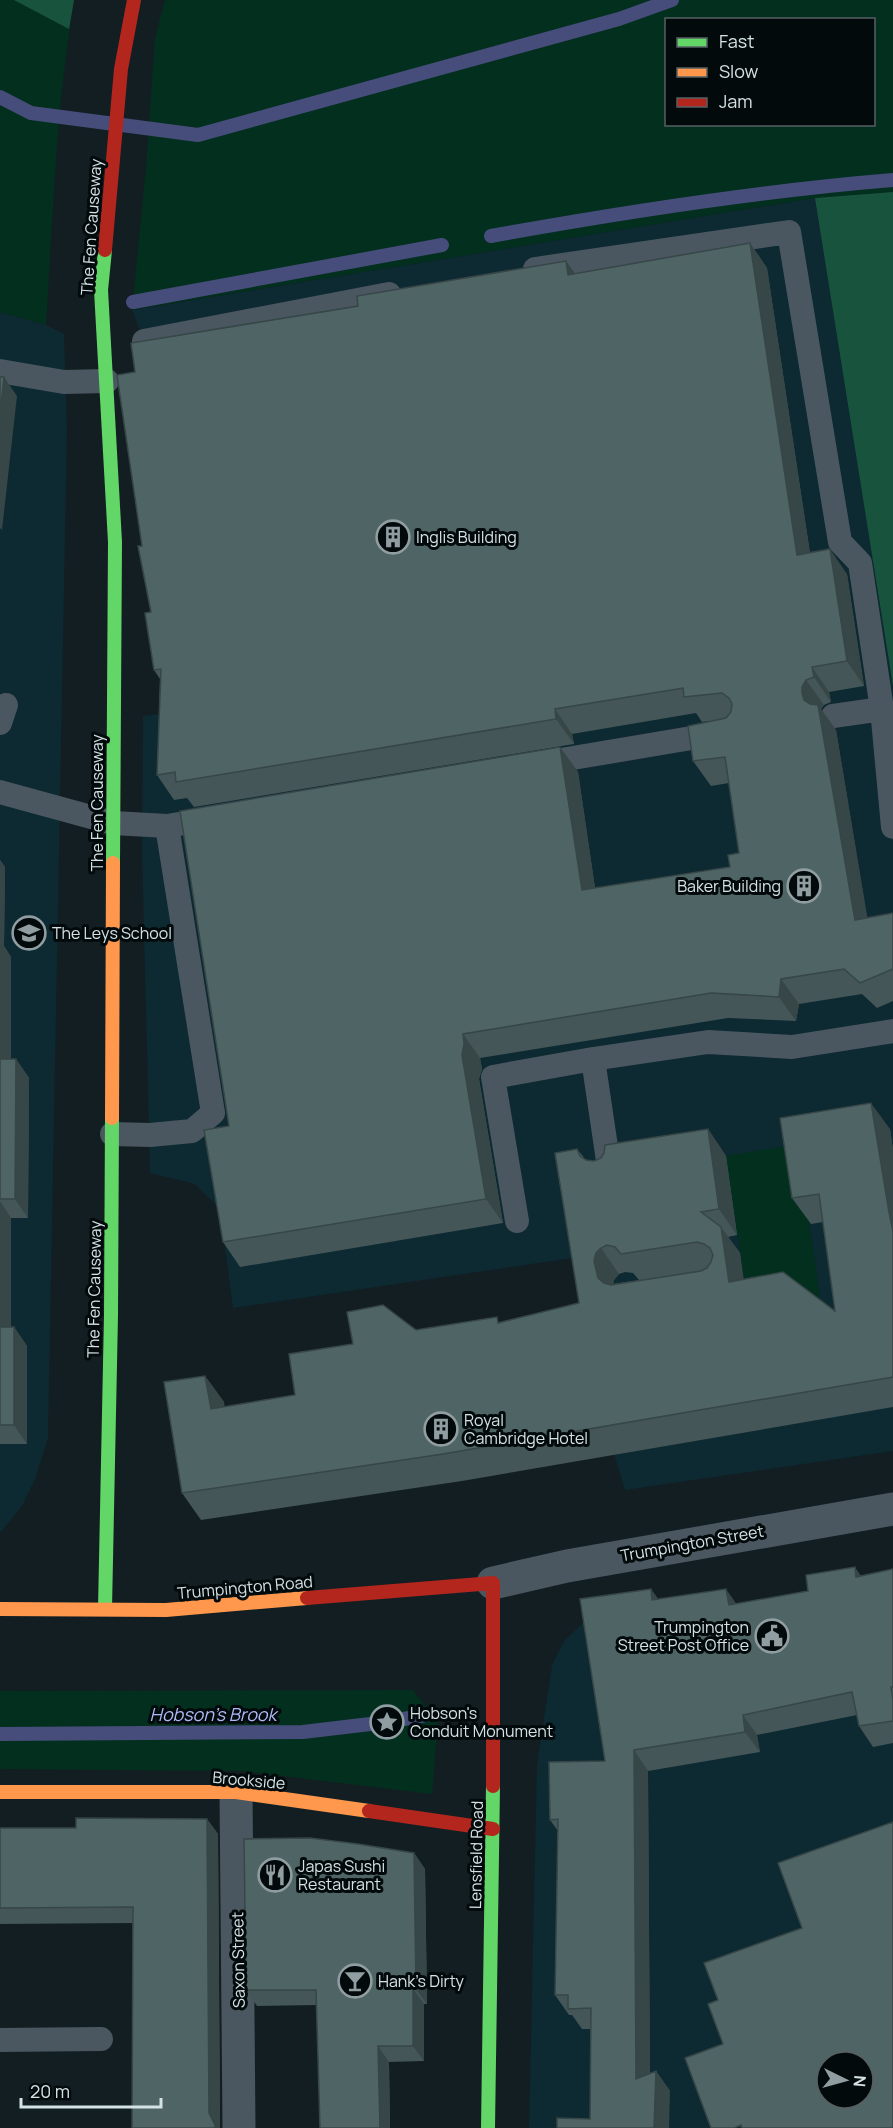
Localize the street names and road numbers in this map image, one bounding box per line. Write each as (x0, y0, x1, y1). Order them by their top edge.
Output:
street label: The Fen Causeway (75, 157, 107, 296)
street label: The Fen Causeway (86, 734, 108, 872)
street label: The Fen Causeway (82, 1220, 106, 1358)
street label: Trumpington Street (619, 1520, 765, 1566)
street label: Trumpington Road (176, 1570, 314, 1604)
street label: Brookside (212, 1766, 286, 1794)
street label: Lensfield Road (464, 1801, 488, 1909)
street label: Saxon Street (226, 1912, 250, 2008)

